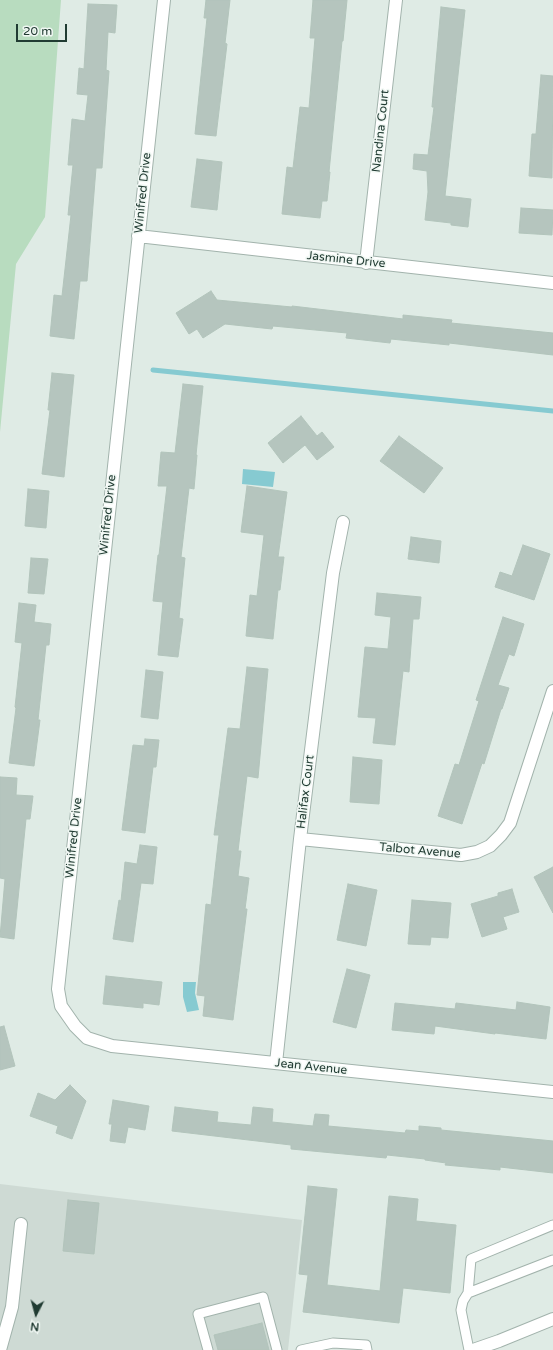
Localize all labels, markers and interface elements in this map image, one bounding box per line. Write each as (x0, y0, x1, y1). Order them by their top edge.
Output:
scale bar (18, 16, 69, 42)
text: 20 m (23, 24, 52, 38)
street label: Nandina Court (369, 89, 393, 173)
street label: Winifred Drive (132, 152, 154, 234)
street label: Jasmine Drive (306, 249, 386, 271)
street label: Winifred Drive (97, 474, 119, 556)
street label: Halifax Court (294, 754, 318, 830)
street label: Winifred Drive (63, 797, 85, 879)
street label: Talbot Avenue (379, 840, 461, 862)
street label: Jean Avenue (274, 1056, 348, 1078)
north arrow (16, 1294, 56, 1334)
text: N (30, 1320, 40, 1333)

